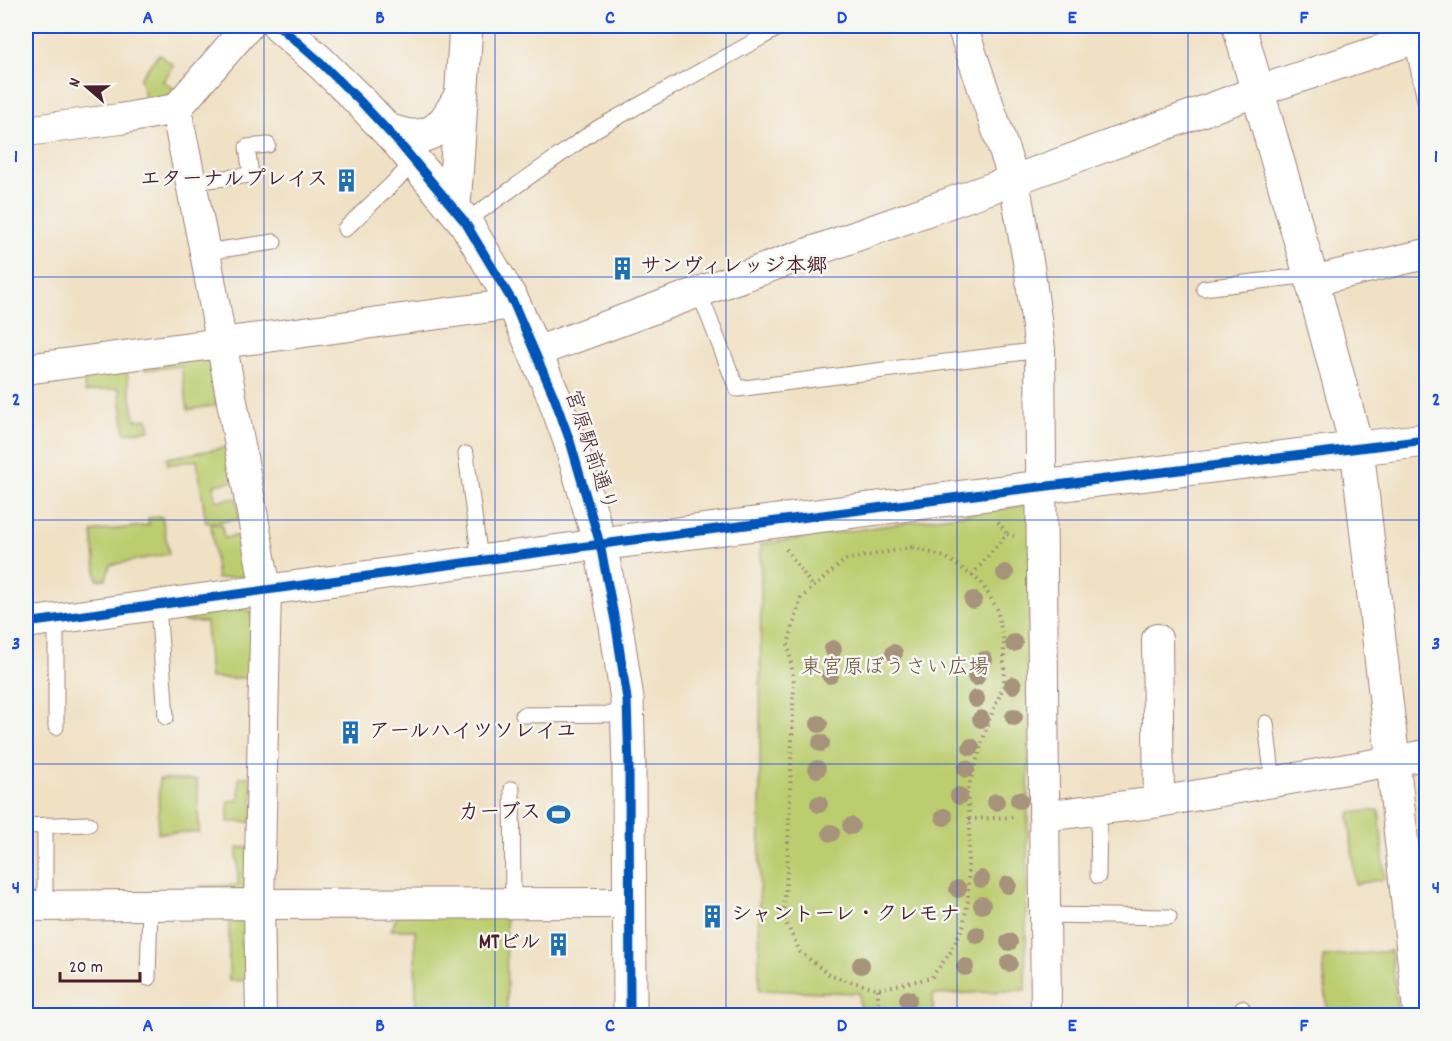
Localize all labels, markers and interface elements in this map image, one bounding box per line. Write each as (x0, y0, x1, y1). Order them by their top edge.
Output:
text: A (143, 5, 154, 33)
text: B (375, 5, 385, 33)
text: C (605, 5, 615, 33)
text: D (837, 5, 848, 33)
text: E (1067, 5, 1077, 33)
text: F (1300, 5, 1310, 33)
north arrow (57, 57, 117, 117)
text: N (63, 75, 87, 90)
text: 1 (14, 144, 18, 172)
text: 1 (1434, 144, 1438, 172)
place label: エターナルプレイス (140, 166, 328, 196)
building icon: エターナルプレイス (333, 168, 359, 194)
place label: サンヴィレッジ本郷 (640, 253, 827, 283)
building icon: サンヴィレッジ本郷 (609, 255, 635, 281)
street label: 宮原駅前通り (555, 386, 623, 516)
text: 2 (12, 387, 20, 415)
text: 2 (1432, 387, 1440, 415)
text: 3 (12, 631, 20, 659)
text: 3 (1432, 631, 1440, 659)
park label: 東宮原ぼうさい広場 (801, 654, 990, 684)
place label: アールハイツソレイユ (369, 718, 576, 748)
building icon: アールハイツソレイユ (338, 720, 364, 746)
place label: カーブス (458, 799, 541, 829)
sports icon: カーブス (546, 801, 572, 827)
text: 4 (12, 875, 20, 903)
text: 4 (1432, 875, 1440, 903)
place label: シャントーレ・クレモナ (731, 901, 960, 931)
building icon: シャントーレ・クレモナ (700, 903, 726, 929)
place label: MTビル (479, 929, 541, 959)
building icon: MTビル (546, 931, 572, 957)
scale bar (60, 945, 140, 983)
text: 20 m (69, 956, 103, 981)
text: A (143, 1013, 154, 1041)
text: B (375, 1013, 385, 1041)
text: C (605, 1013, 615, 1041)
text: D (837, 1013, 848, 1041)
text: E (1067, 1013, 1077, 1041)
text: F (1300, 1013, 1310, 1041)

